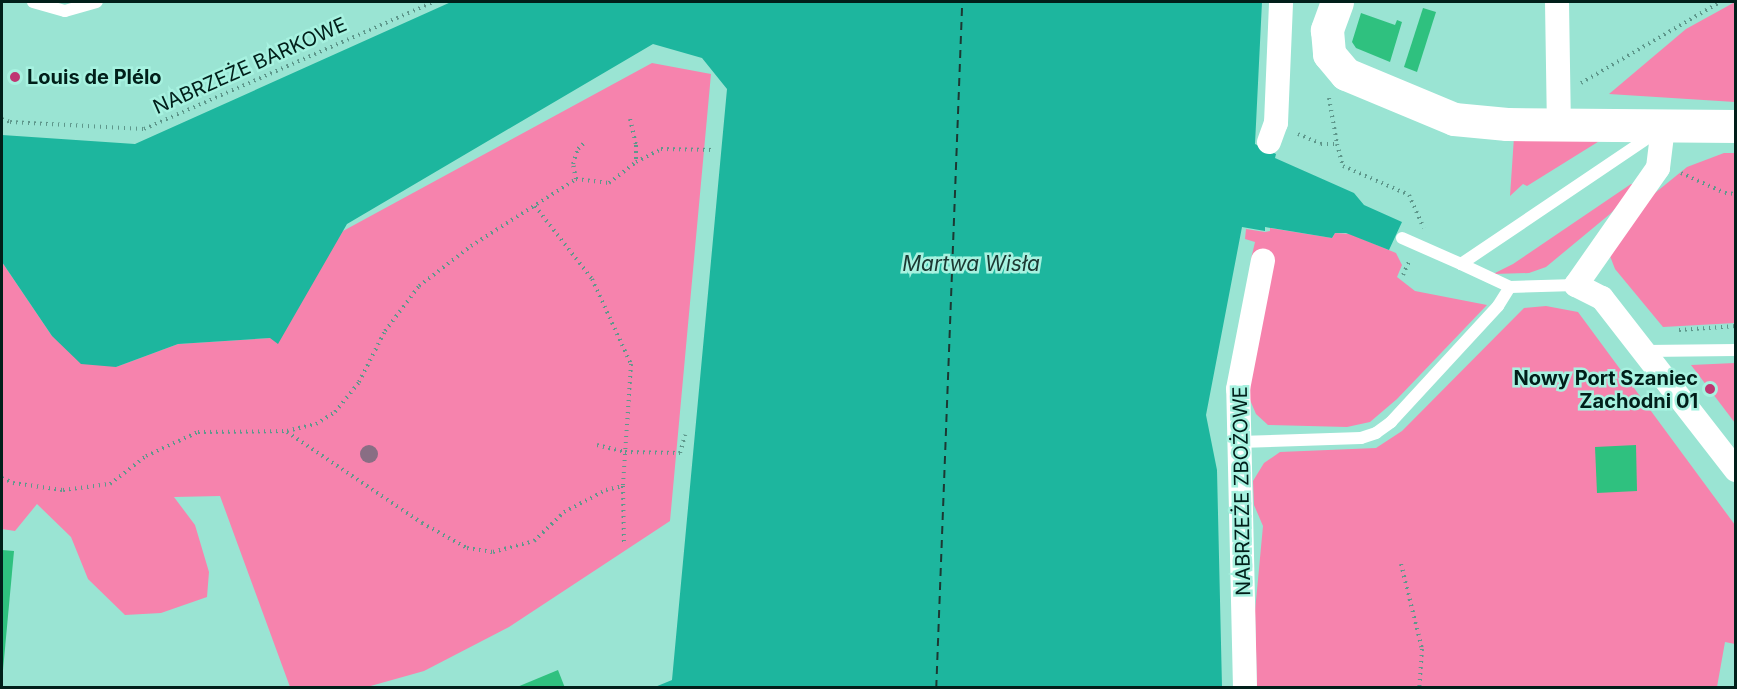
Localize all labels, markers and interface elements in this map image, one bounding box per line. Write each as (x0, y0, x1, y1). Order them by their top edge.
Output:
street label: NABRZEŻE BARKOWE (150, 12, 350, 120)
place label: Louis de Plélo (27, 65, 162, 89)
marker: Louis de Plélo (8, 70, 22, 84)
water label: Martwa Wisła (902, 251, 1040, 277)
place label: Nowy Port Szaniec Zachodni 01 (1514, 366, 1698, 413)
marker: Nowy Port Szaniec Zachodni 01 (1703, 382, 1717, 396)
street label: NABRZEŻE ZBOŻOWE (1228, 386, 1256, 596)

